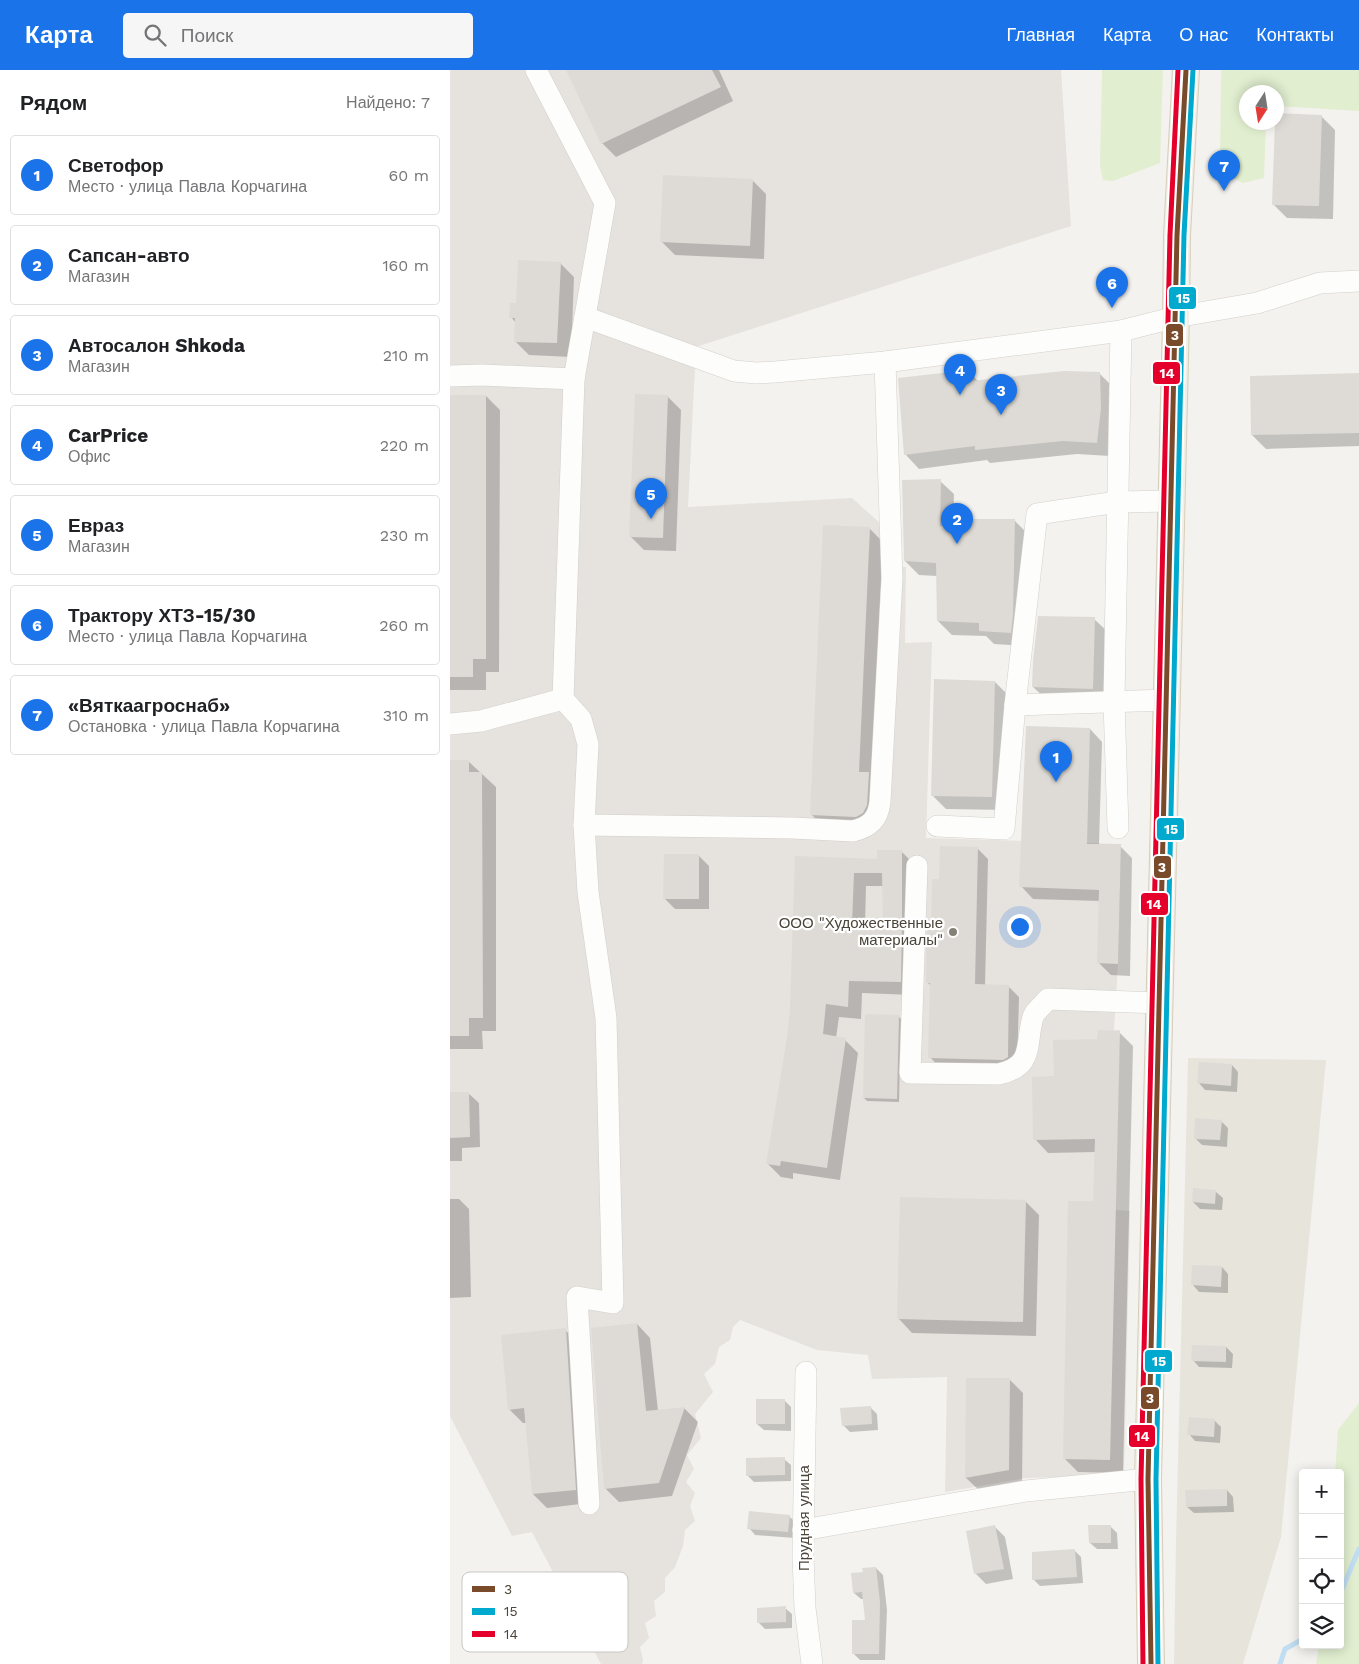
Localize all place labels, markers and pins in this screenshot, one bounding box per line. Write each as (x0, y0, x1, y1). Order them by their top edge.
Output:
pin: 7 (1208, 150, 1240, 191)
pin: 6 (1096, 267, 1128, 308)
pin: 4 (944, 354, 976, 395)
pin: 3 (985, 374, 1017, 415)
pin: 5 (635, 478, 667, 519)
pin: 2 (941, 503, 973, 544)
pin: 1 (1040, 741, 1072, 782)
place label: ООО "Художественные материалы" (779, 914, 943, 949)
marker: ООО "Художественные материалы" (947, 926, 959, 938)

